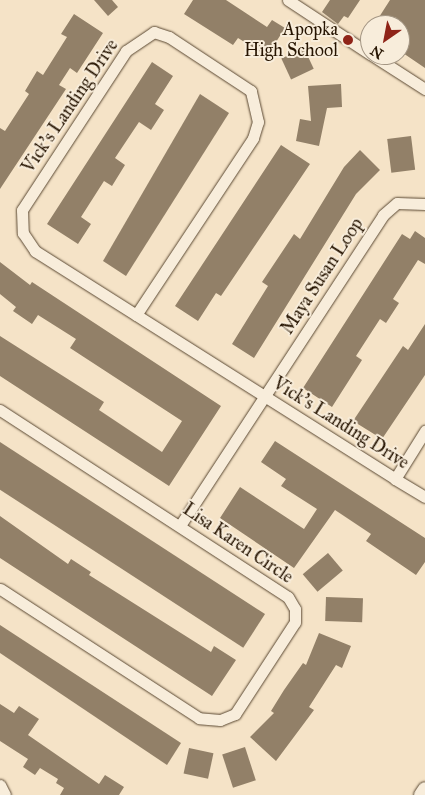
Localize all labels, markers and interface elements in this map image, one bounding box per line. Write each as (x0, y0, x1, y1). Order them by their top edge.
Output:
north arrow (360, 15, 410, 65)
place label: Apopka High School (244, 19, 338, 62)
marker: Apopka High School (342, 34, 354, 46)
street label: Vick's Landing Drive (17, 35, 123, 177)
text: N (367, 42, 387, 63)
street label: Maya Susan Loop (276, 214, 368, 338)
street label: Vick's Landing Drive (269, 372, 413, 474)
street label: Lisa Karen Circle (179, 498, 297, 588)

